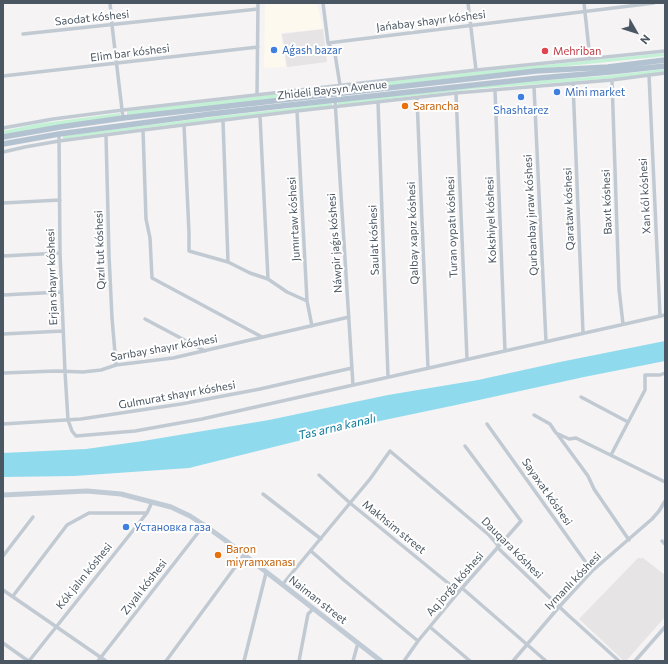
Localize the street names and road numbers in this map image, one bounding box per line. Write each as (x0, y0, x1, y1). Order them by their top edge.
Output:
street label: Saodat kóshesi (54, 8, 130, 28)
street label: Jańabay shayır kóshesi (376, 8, 486, 34)
street label: Elim bar kóshesi (90, 42, 170, 64)
street label: Zhideli Baysyn Avenue (276, 78, 388, 102)
street label: Qurbanbay jıraw kóshesi (521, 154, 541, 276)
street label: Xan kól kóshesi (636, 158, 654, 234)
street label: Qarataw kóshesi (561, 167, 577, 251)
street label: Baxıt kóshesi (599, 169, 615, 235)
street label: Turan oypatı kóshesi (444, 176, 460, 278)
street label: Kokshiyel kóshesi (483, 176, 499, 264)
street label: Jumırtaw kóshesi (285, 177, 303, 261)
street label: Qalbay xapız kóshesi (405, 181, 421, 285)
street label: Náwpir jaǵıs kóshesi (325, 193, 345, 293)
street label: Saulat kóshesi (366, 204, 382, 276)
street label: Qızıl tut kóshesi (92, 210, 108, 290)
street label: Erjan shayır kóshesi (44, 228, 60, 326)
street label: Sarıbay shayır kóshesi (109, 332, 219, 364)
street label: Gulmurat shayır kóshesi (118, 378, 236, 412)
street label: Sayaxat kóshesi (519, 456, 575, 528)
street label: Makhsim street (360, 497, 428, 557)
street label: Dauqara kóshesi (479, 515, 545, 581)
street label: Kók jalın kóshesi (53, 540, 115, 612)
street label: Aq jorǵa kóshesi (424, 549, 486, 619)
street label: Iymanlı kóshesi (542, 549, 604, 613)
street label: Zıyalı kóshesi (118, 557, 170, 617)
street label: Naiman street (286, 573, 350, 627)

